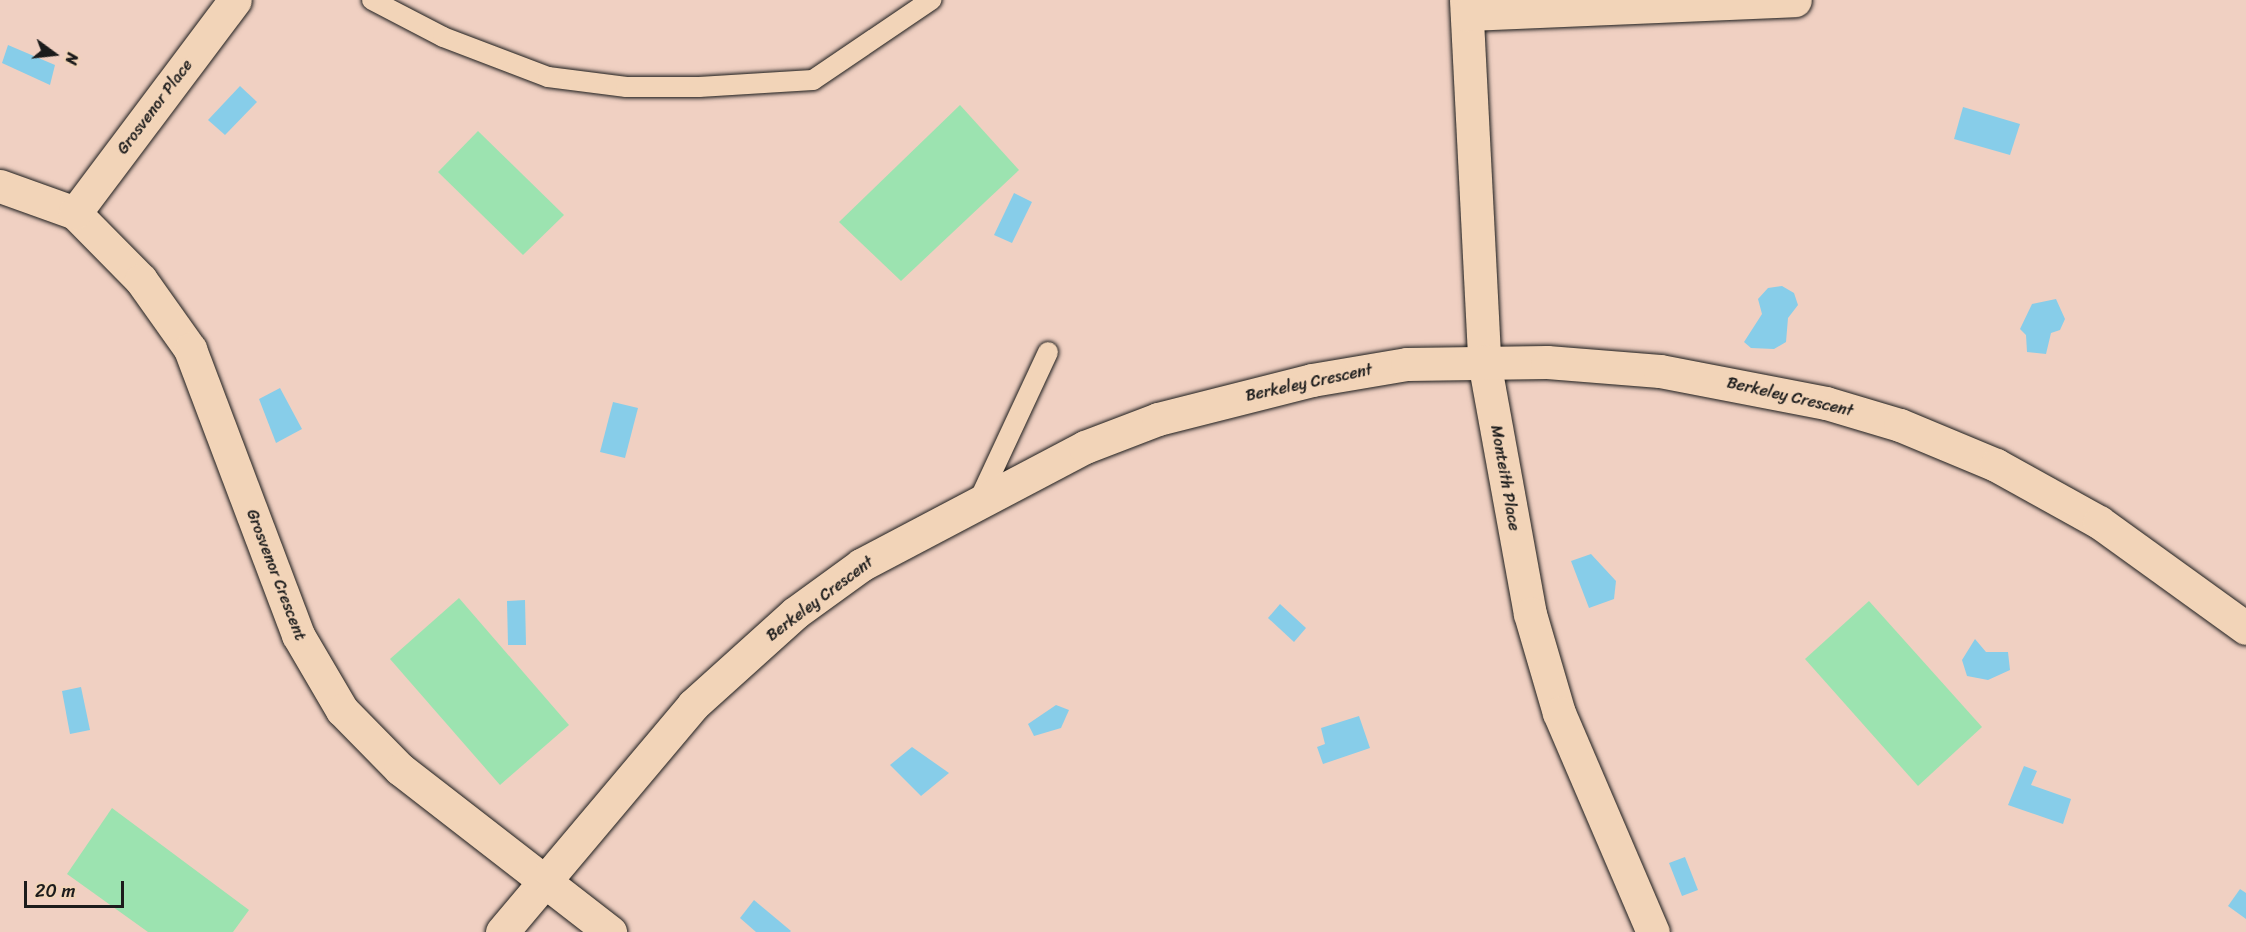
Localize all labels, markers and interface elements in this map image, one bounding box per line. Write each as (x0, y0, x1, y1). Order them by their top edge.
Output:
north arrow (24, 24, 84, 84)
text: N (56, 50, 87, 68)
street label: Grosvenor Place (113, 56, 197, 158)
street label: Berkeley Crescent (1243, 360, 1375, 406)
street label: Berkeley Crescent (1724, 373, 1856, 421)
street label: Monteith Place (1486, 424, 1524, 532)
street label: Grosvenor Crescent (242, 507, 310, 643)
street label: Berkeley Crescent (762, 552, 878, 646)
scale bar (27, 869, 128, 907)
text: 20 m (35, 875, 75, 907)

